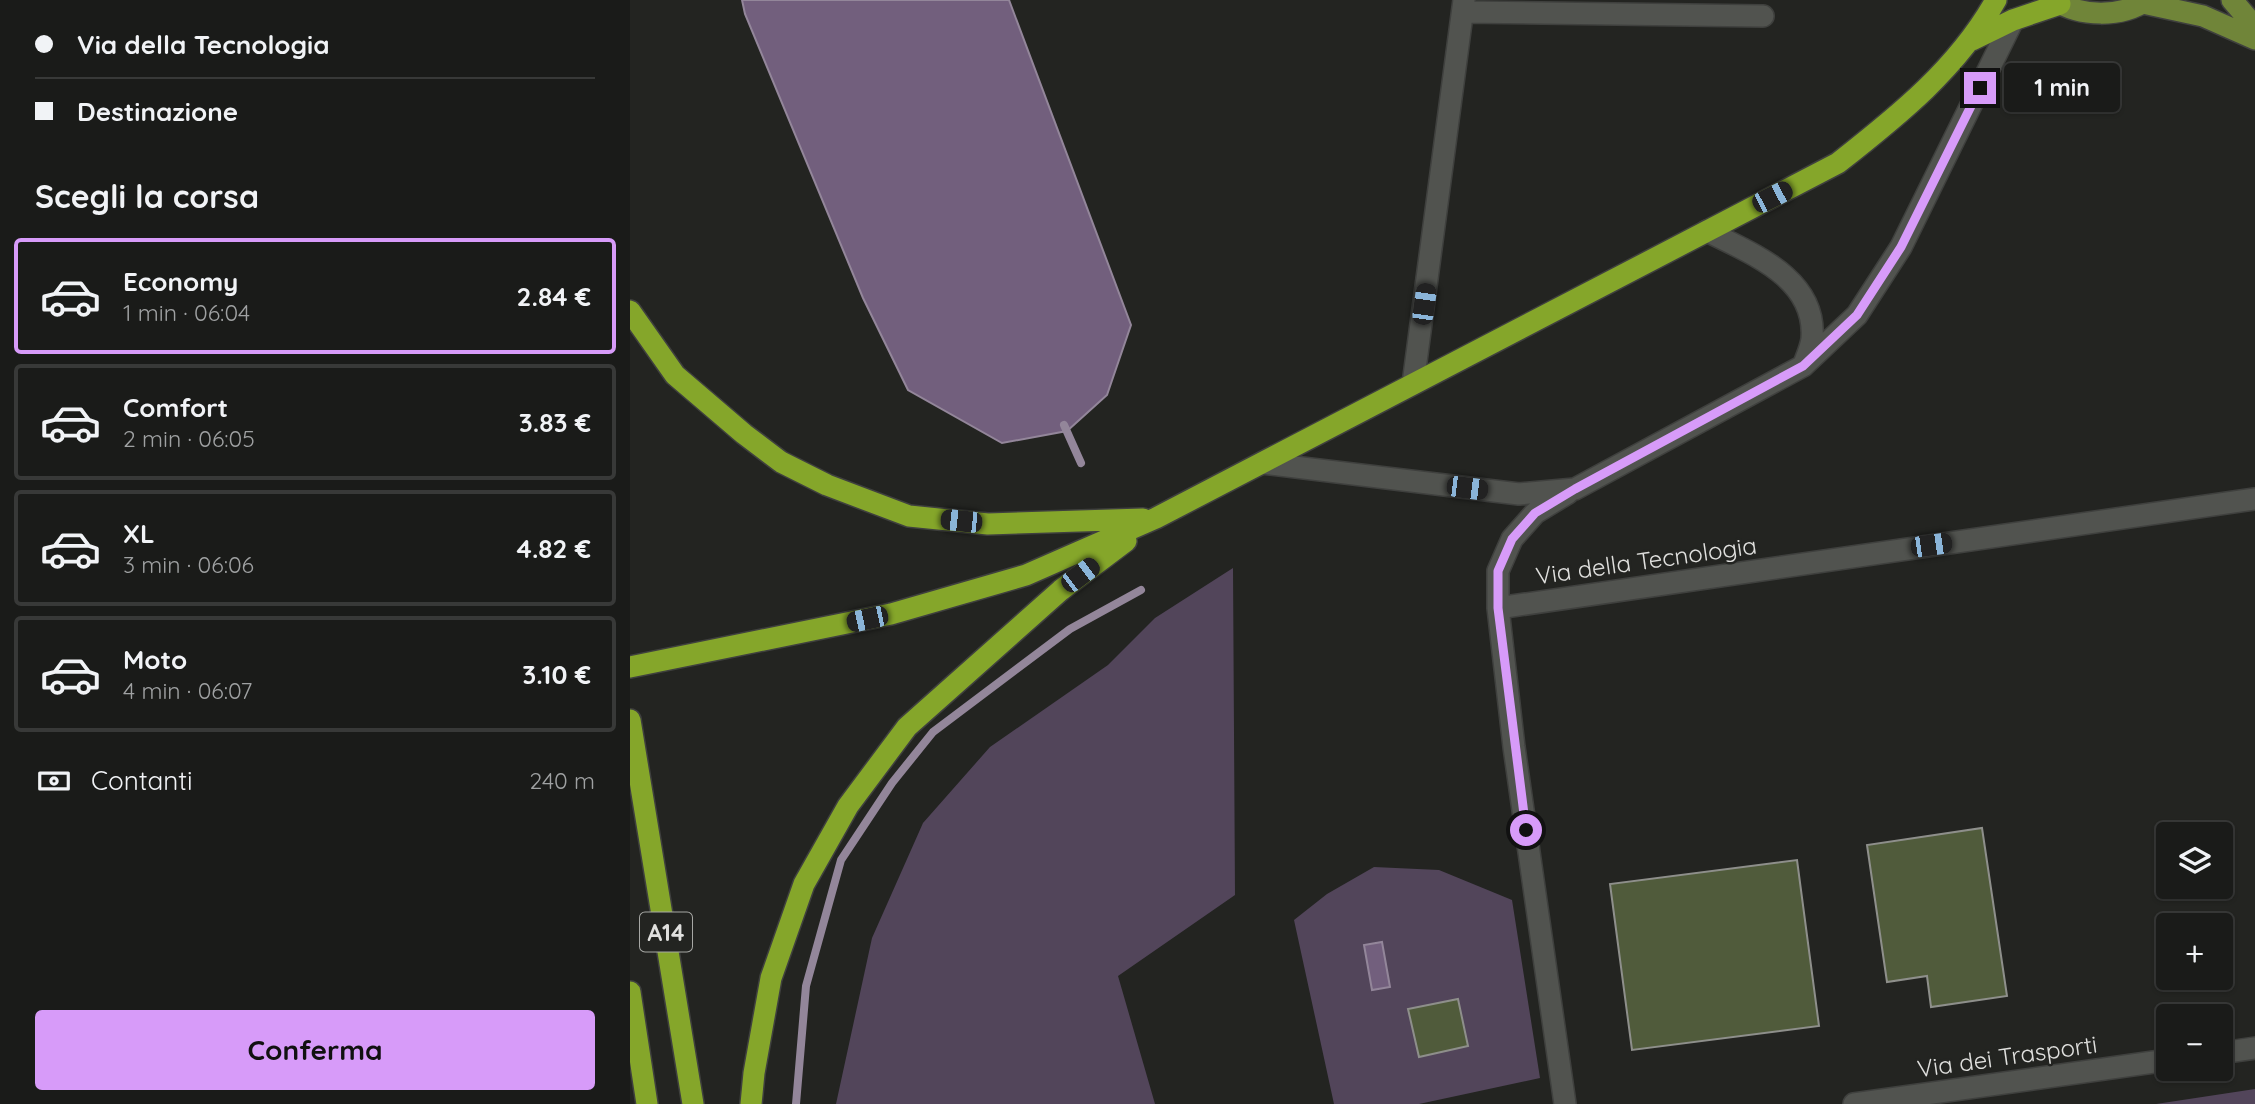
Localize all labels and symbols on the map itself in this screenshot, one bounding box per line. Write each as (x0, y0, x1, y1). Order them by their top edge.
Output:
callout: 1 min (2004, 64, 2120, 112)
route end (1964, 72, 1996, 104)
car (1749, 178, 1796, 216)
car (1411, 282, 1438, 326)
car (1445, 475, 1490, 501)
car (940, 508, 983, 534)
street label: Via della Tecnologia (1534, 530, 1758, 590)
car (1909, 532, 1954, 558)
car (1057, 554, 1104, 596)
car (845, 604, 890, 634)
route start (1510, 814, 1542, 846)
road number: A14 (640, 912, 692, 951)
street label: Via dei Trasporti (1915, 1029, 2099, 1083)

